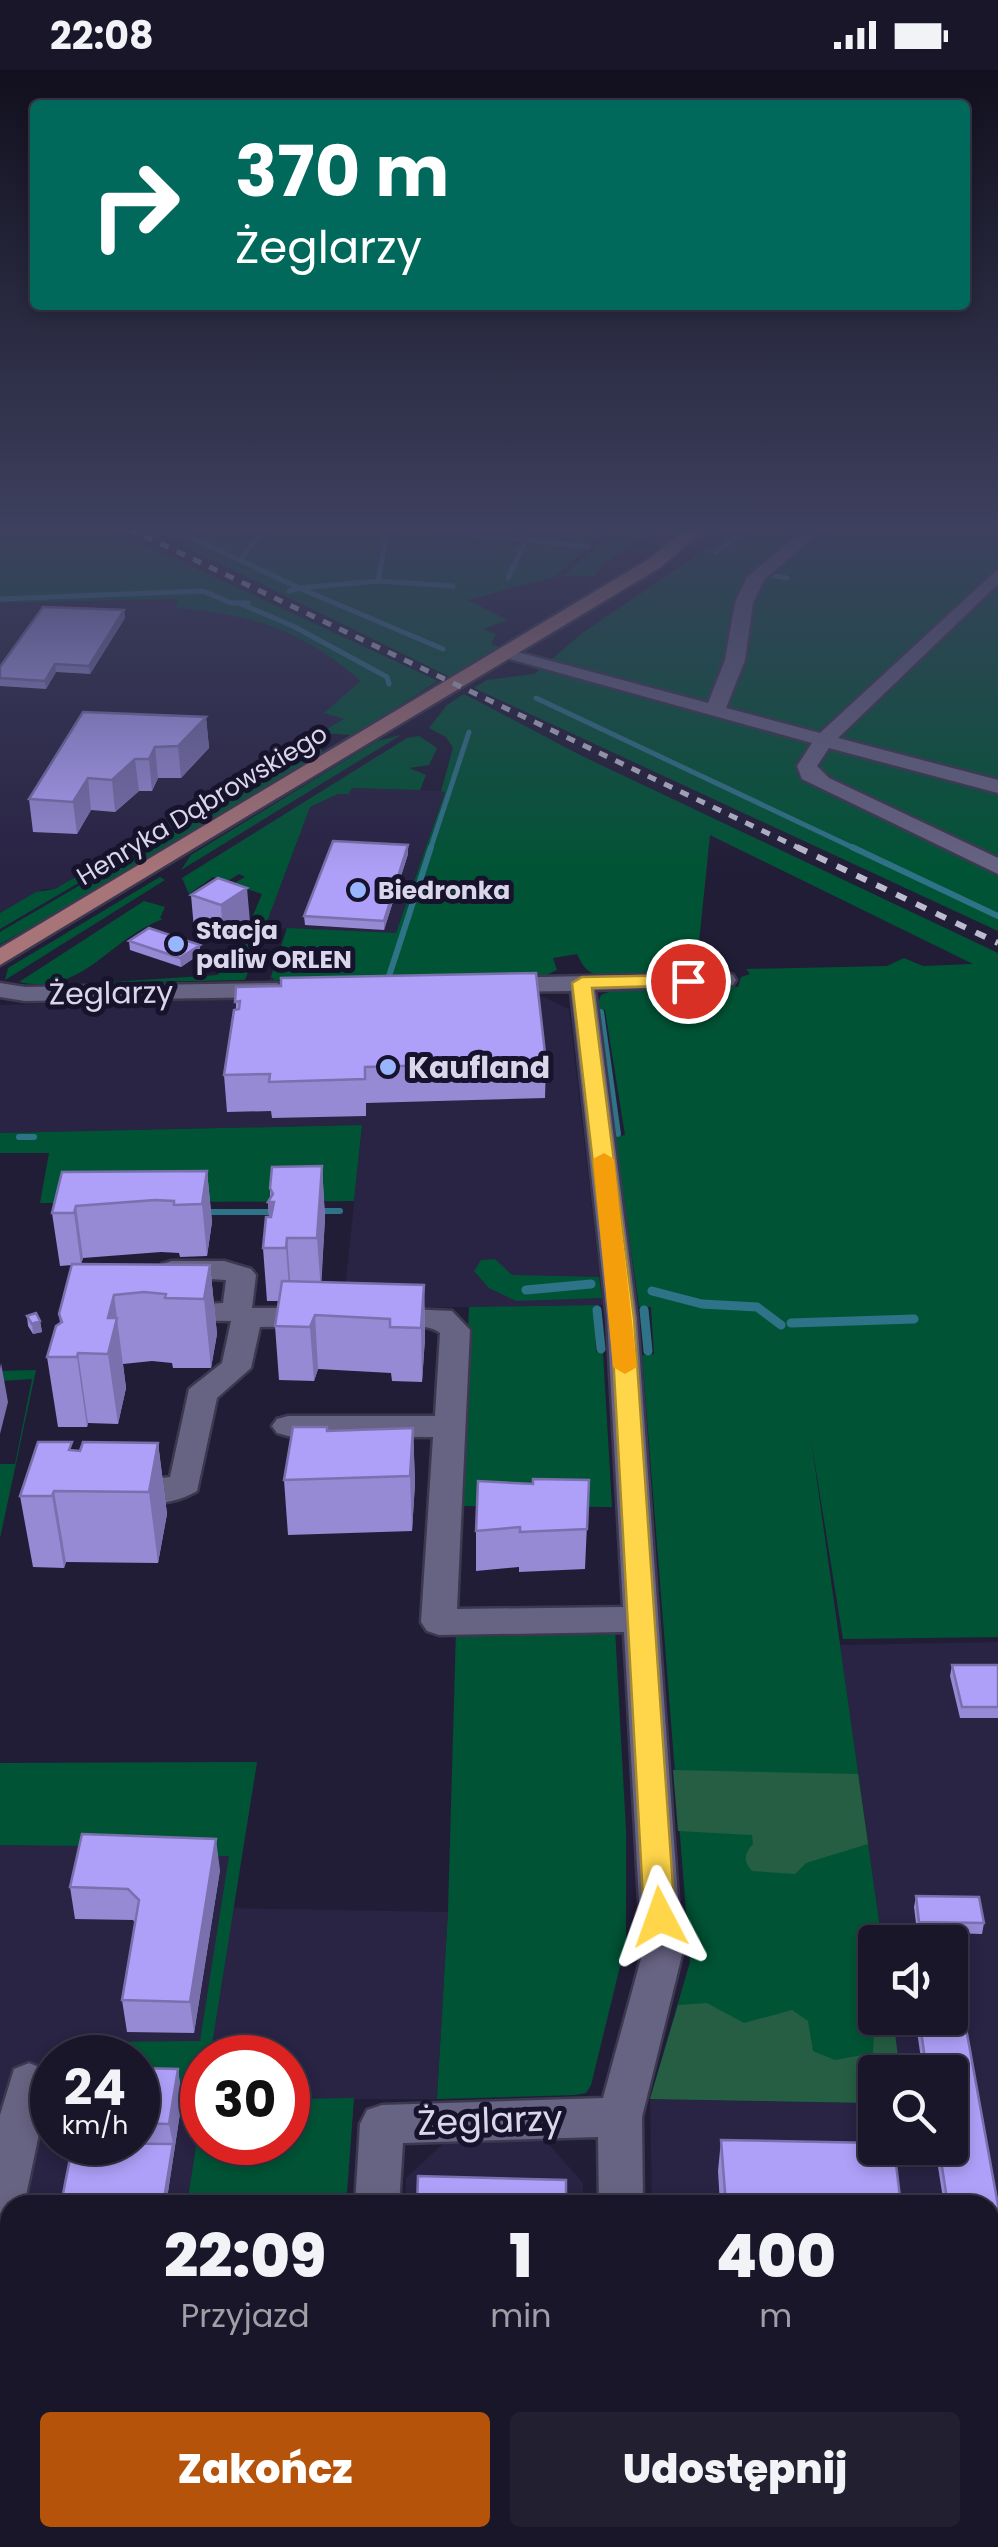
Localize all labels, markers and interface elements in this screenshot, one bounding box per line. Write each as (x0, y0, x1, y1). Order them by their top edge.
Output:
text: 22:08 (50, 9, 154, 62)
text: 370 m (235, 122, 449, 221)
icon: right (70, 140, 200, 270)
text: Żeglarzy (235, 216, 422, 279)
street label: Henryka Dąbrowskiego (70, 716, 334, 894)
place label: Biedronka (378, 873, 510, 908)
marker: Biedronka (347, 879, 369, 901)
place label: Stacja paliw ORLEN (196, 913, 352, 977)
marker: Stacja paliw ORLEN (165, 933, 187, 955)
pin (646, 939, 731, 1024)
icon: arrive (661, 954, 716, 1009)
street label: Żeglarzy (48, 970, 174, 1016)
place label: Kaufland (408, 1046, 550, 1089)
marker: Kaufland (377, 1056, 399, 1078)
position arrow (608, 1865, 712, 1969)
map controls (858, 1925, 968, 2165)
button: sound (858, 1925, 968, 2035)
speed limit sign: 30 (180, 2035, 310, 2165)
text: 24 (64, 2052, 126, 2123)
button: search (858, 2055, 968, 2165)
street label: Żeglarzy (417, 2093, 564, 2147)
text: km/h (62, 2108, 128, 2143)
text: 22:09 (164, 2214, 326, 2298)
text: 1 (509, 2214, 533, 2298)
text: 400 (716, 2214, 836, 2298)
text: Przyjazd (181, 2293, 310, 2338)
text: min (490, 2293, 552, 2338)
text: m (759, 2293, 792, 2338)
button: Zakończ (40, 2412, 490, 2527)
button: Udostępnij (510, 2412, 960, 2527)

